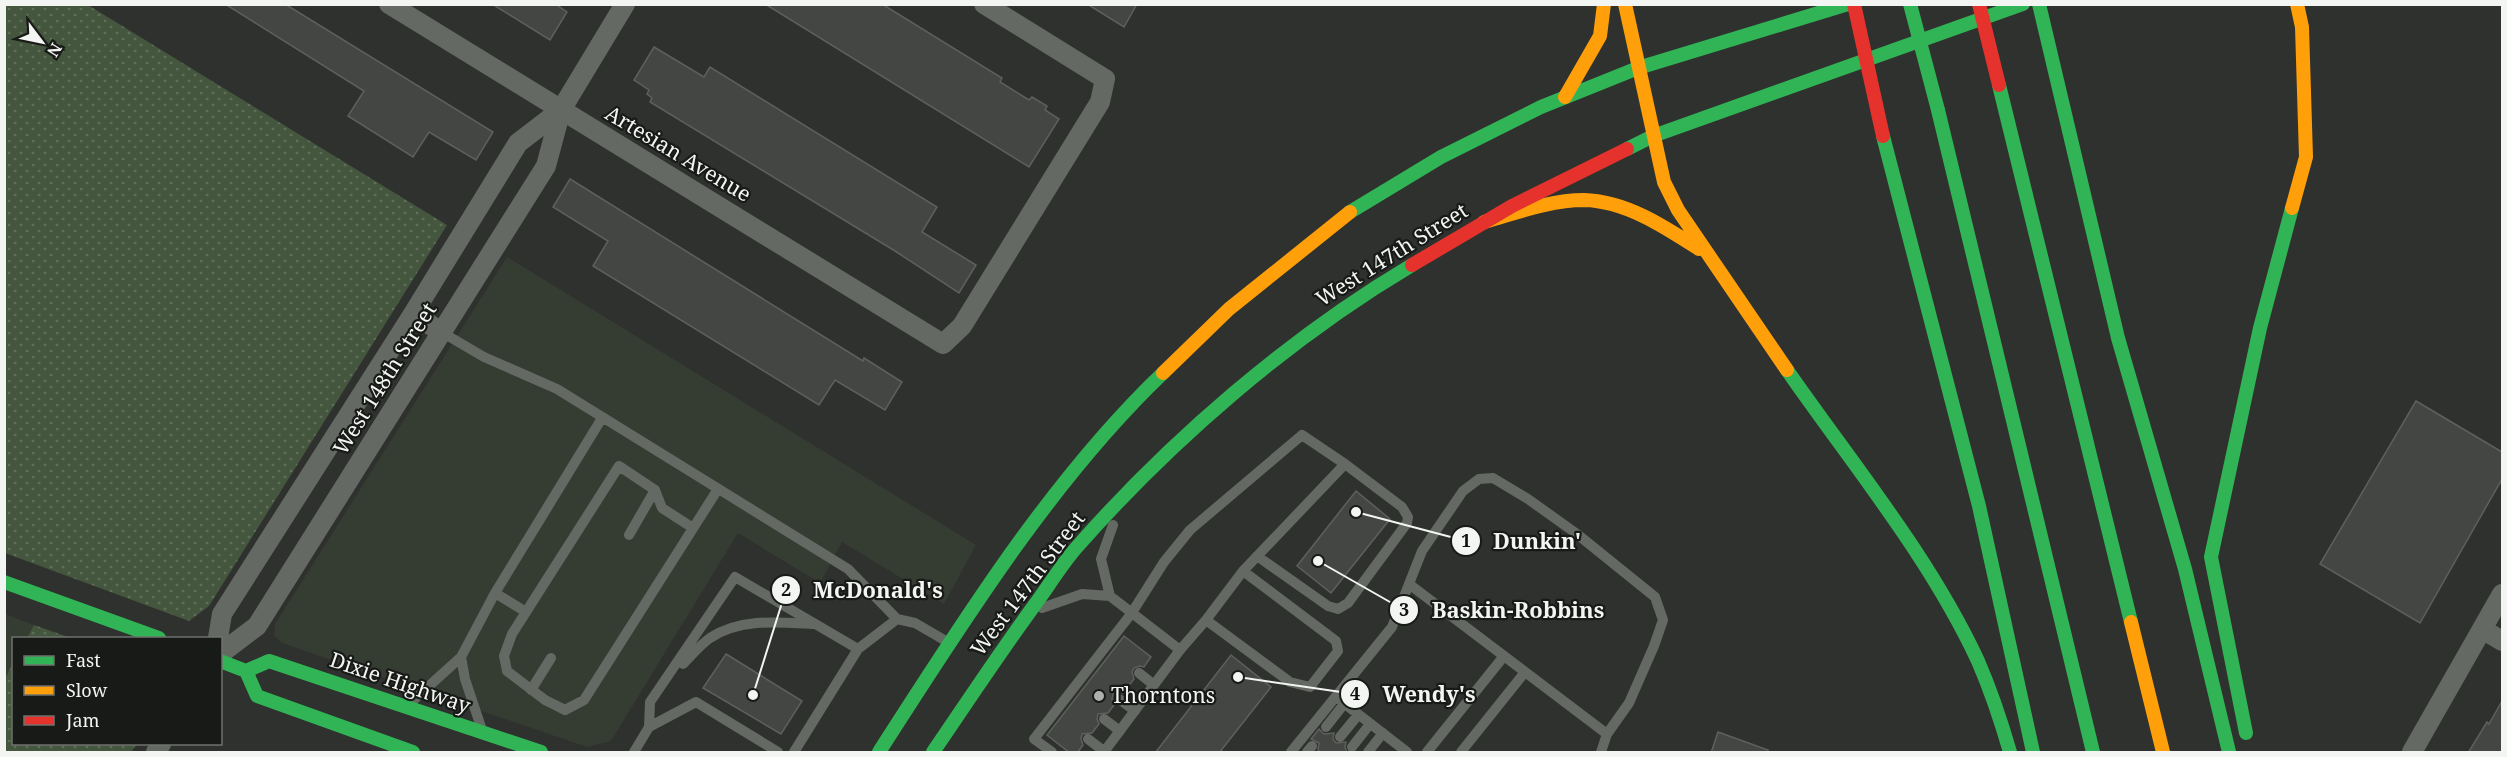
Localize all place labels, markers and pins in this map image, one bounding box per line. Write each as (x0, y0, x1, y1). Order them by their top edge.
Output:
callout: Dunkin' (1451, 521, 1593, 561)
callout: McDonald's (771, 570, 955, 610)
callout: Baskin-Robbins (1389, 590, 1616, 630)
callout: Wendy's (1340, 674, 1488, 714)
place label: Thorntons (1111, 681, 1215, 709)
marker: Thorntons (1092, 689, 1106, 703)

